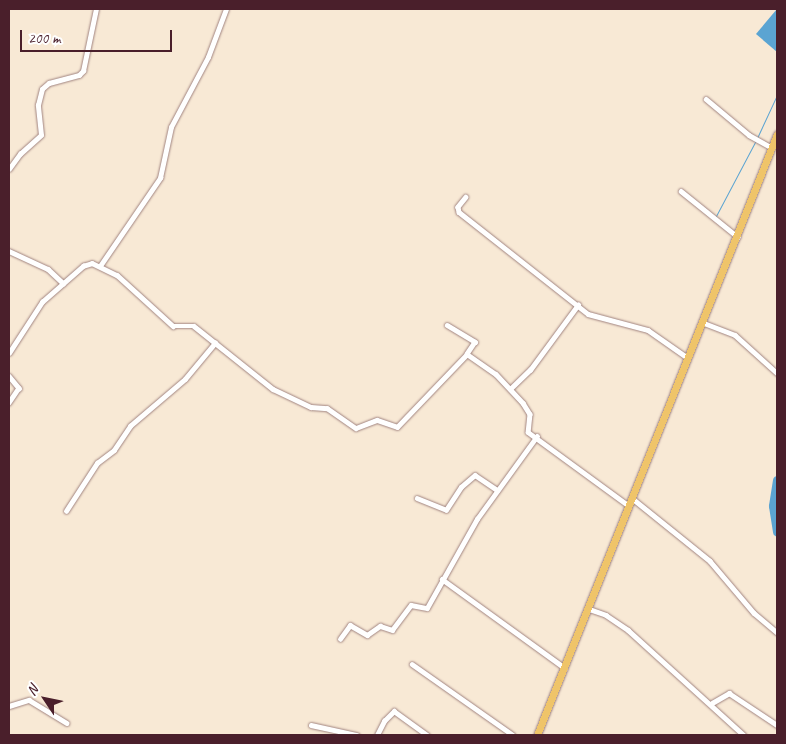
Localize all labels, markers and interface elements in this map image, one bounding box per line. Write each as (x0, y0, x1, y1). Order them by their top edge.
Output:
scale bar (22, 20, 175, 52)
text: 200 m (28, 29, 60, 48)
north arrow (20, 674, 70, 724)
text: N (23, 682, 42, 699)

